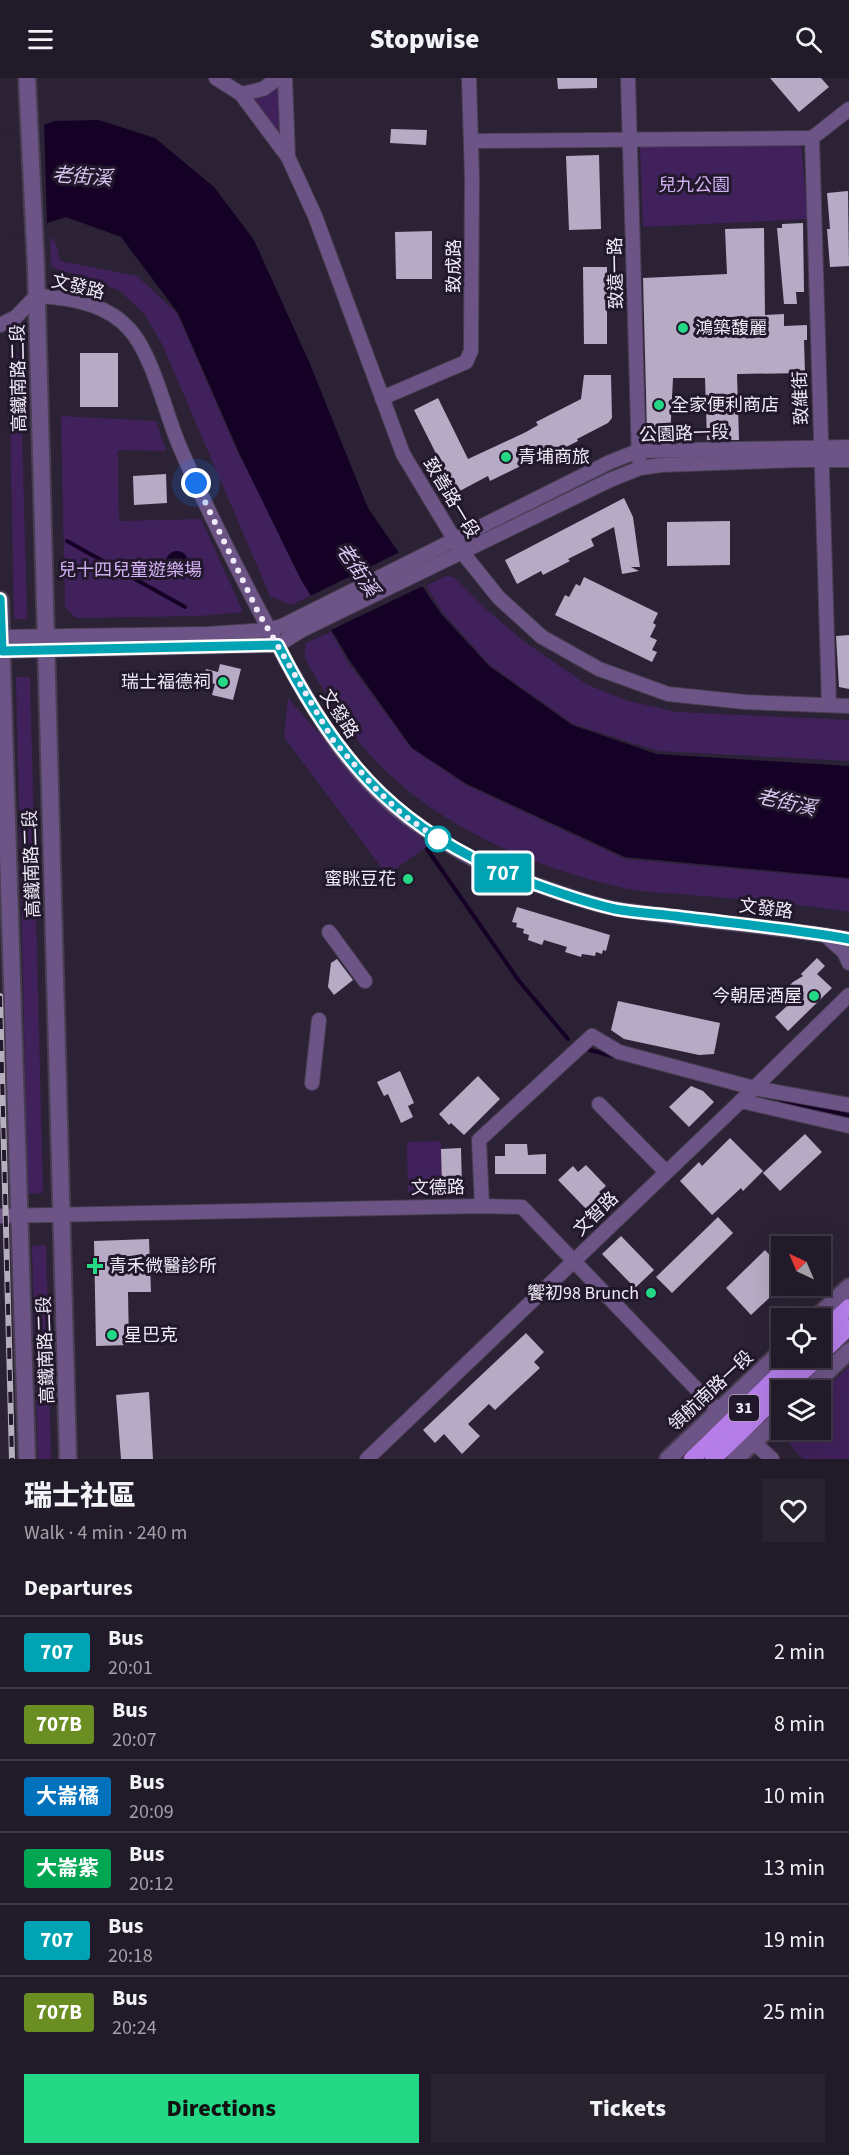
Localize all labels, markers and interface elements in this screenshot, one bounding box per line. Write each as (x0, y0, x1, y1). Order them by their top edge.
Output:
text: Stopwise (370, 20, 479, 59)
icon: menu (24, 23, 57, 56)
icon: search (792, 23, 825, 56)
water label: 老街溪 (51, 161, 116, 193)
park label: 兒九公園 (658, 173, 730, 198)
street label: 致遠一路 (603, 237, 629, 309)
street label: 致成路 (442, 239, 467, 293)
street label: 文發路 (49, 269, 107, 305)
place label: 鴻築馥麗 (695, 316, 767, 341)
marker: 鴻築馥麗 (676, 321, 690, 335)
street label: 高鐵南路二段 (6, 324, 32, 432)
street label: 致維街 (788, 371, 814, 425)
place label: 全家便利商店 (671, 393, 779, 418)
marker: 全家便利商店 (652, 398, 666, 412)
street label: 公園路一段 (639, 420, 729, 448)
place label: 青埔商旅 (518, 445, 590, 470)
marker: 青埔商旅 (499, 450, 513, 464)
street label: 致善路一段 (417, 453, 485, 543)
your location (181, 468, 211, 498)
water label: 老街溪 (329, 537, 387, 605)
park label: 兒十四兒童遊樂場 (58, 558, 202, 583)
place label: 瑞士福德祠 (121, 670, 211, 695)
marker: 瑞士福德祠 (216, 675, 230, 689)
street label: 文發路 (314, 685, 364, 743)
water label: 老街溪 (754, 783, 821, 824)
street label: 高鐵南路二段 (18, 810, 46, 918)
unlabelled marker (425, 826, 451, 852)
line badge: 707 (468, 854, 538, 892)
text: 707 (486, 858, 520, 888)
place label: 蜜眯豆花 (324, 867, 396, 892)
marker: 蜜眯豆花 (401, 872, 415, 886)
street label: 文發路 (738, 893, 794, 925)
place label: 今朝居酒屋 (712, 984, 802, 1009)
marker: 今朝居酒屋 (807, 989, 821, 1003)
street label: 文德路 (411, 1175, 465, 1201)
street label: 文智路 (568, 1186, 624, 1242)
north arrow (771, 1236, 831, 1296)
map controls (771, 1236, 831, 1440)
place label: 青禾微醫診所 (109, 1254, 217, 1279)
marker: 青禾微醫診所 (86, 1257, 104, 1275)
place label: 饗初98 Brunch (527, 1281, 639, 1306)
marker: 饗初98 Brunch (644, 1286, 658, 1300)
street label: 高鐵南路二段 (32, 1296, 60, 1404)
button: locate (771, 1308, 831, 1368)
place label: 星巴克 (124, 1323, 178, 1348)
marker: 星巴克 (105, 1328, 119, 1342)
street label: 領航南路一段 (663, 1345, 759, 1437)
button: layers (771, 1380, 831, 1440)
road number: 31 (729, 1395, 759, 1421)
text: 瑞士社區 (24, 1476, 136, 1516)
button: heart (762, 1479, 825, 1542)
text: Walk · 4 min · 240 m (24, 1519, 187, 1547)
text: Departures (24, 1572, 133, 1604)
text: Bus (108, 1622, 144, 1654)
text: 2 min (774, 1636, 825, 1668)
text: 707 (40, 1637, 74, 1667)
text: 20:01 (108, 1654, 153, 1682)
text: Bus (112, 1694, 148, 1726)
text: 8 min (774, 1708, 825, 1740)
text: 707B (36, 1709, 82, 1739)
text: 20:07 (112, 1726, 157, 1754)
text: Bus (129, 1766, 165, 1798)
text: 10 min (763, 1780, 825, 1812)
text: 大崙橘 (36, 1781, 99, 1811)
text: 20:09 (129, 1798, 174, 1826)
text: Bus (129, 1838, 165, 1870)
text: 13 min (763, 1852, 825, 1884)
text: 大崙紫 (36, 1853, 99, 1883)
text: 20:12 (129, 1870, 174, 1898)
text: Bus (108, 1910, 144, 1942)
text: 19 min (763, 1924, 825, 1956)
text: 707 (40, 1925, 74, 1955)
text: 20:18 (108, 1942, 153, 1970)
text: Bus (112, 1982, 148, 2014)
text: 25 min (763, 1996, 825, 2028)
text: 707B (36, 1997, 82, 2027)
text: 20:24 (112, 2014, 157, 2042)
button: Directions (24, 2074, 419, 2143)
button: Tickets (431, 2074, 825, 2143)

